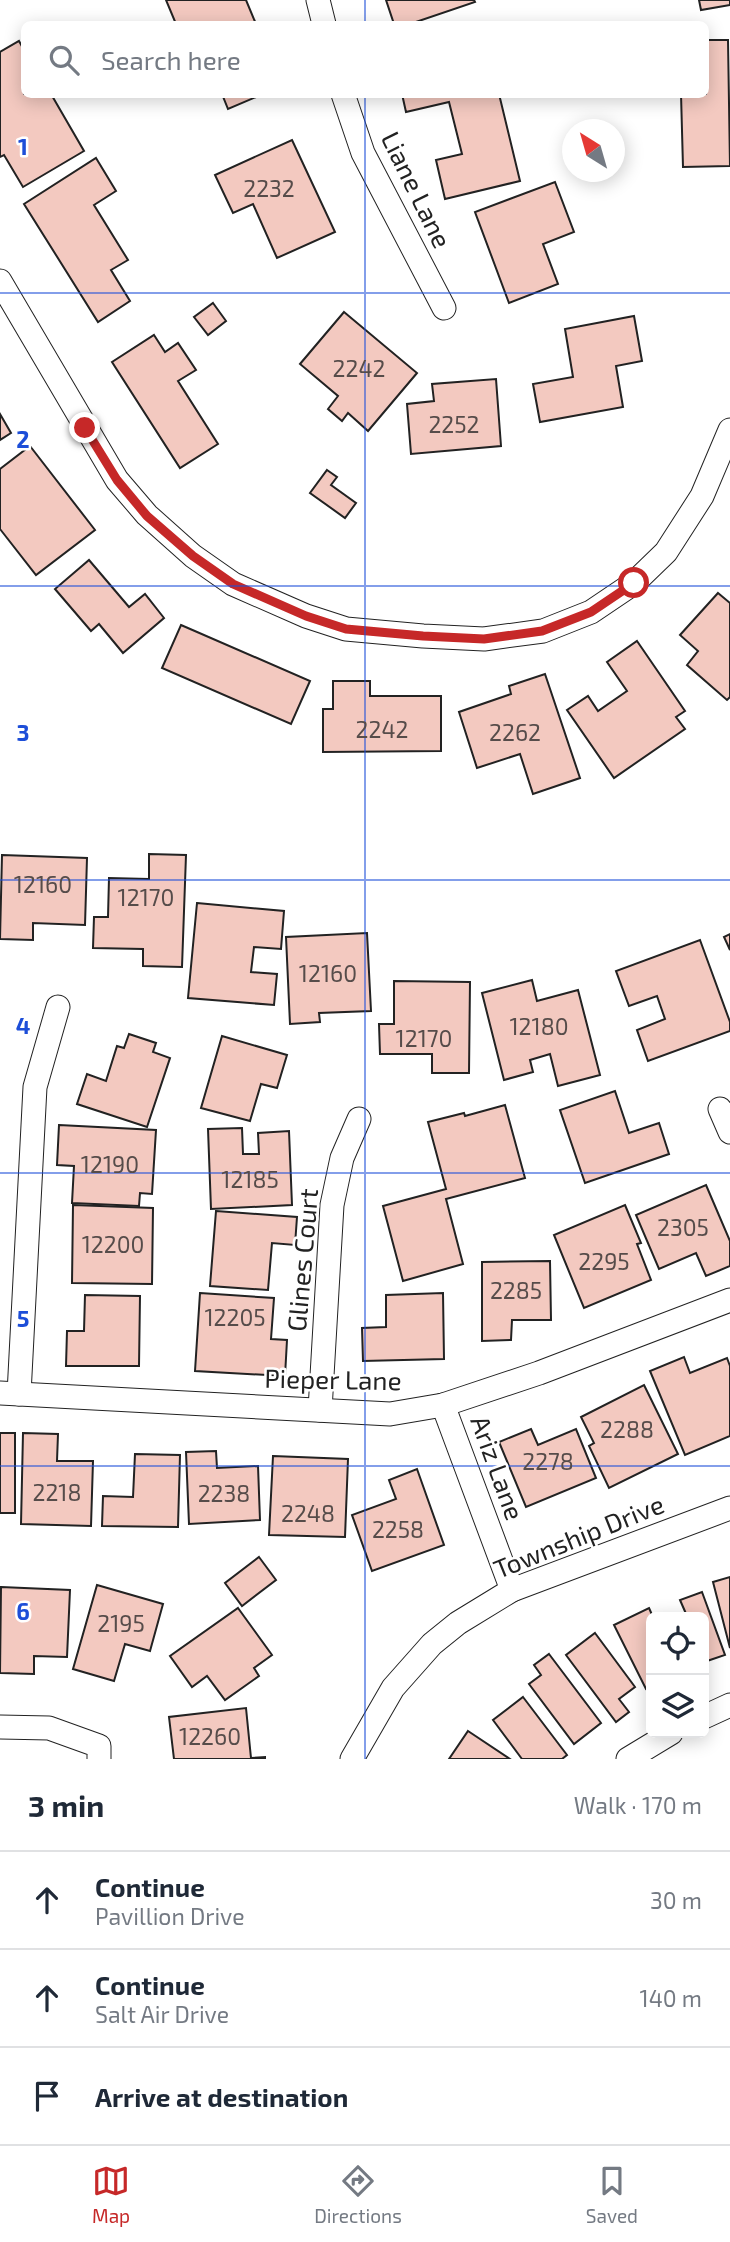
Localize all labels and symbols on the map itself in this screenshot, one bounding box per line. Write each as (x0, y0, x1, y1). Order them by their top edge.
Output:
north arrow (562, 119, 625, 182)
street label: Liane Lane (376, 126, 459, 253)
text: 1 (18, 132, 28, 160)
house number: 2232 (243, 174, 295, 202)
house number: 2242 (333, 354, 385, 382)
house number: 2252 (428, 410, 480, 438)
route end (69, 412, 100, 443)
text: 2 (16, 425, 30, 453)
route start (618, 567, 649, 598)
house number: 2242 (356, 715, 408, 743)
text: 3 (16, 718, 30, 746)
house number: 2262 (489, 718, 541, 746)
house number: 12160 (14, 870, 72, 898)
house number: 12170 (118, 883, 174, 911)
house number: 12160 (299, 959, 357, 987)
text: 4 (16, 1011, 30, 1039)
house number: 12180 (509, 1012, 569, 1040)
house number: 12170 (396, 1024, 452, 1052)
house number: 12190 (81, 1150, 139, 1178)
house number: 12185 (221, 1165, 279, 1193)
street label: Glines Court (280, 1187, 323, 1333)
house number: 2305 (657, 1213, 709, 1241)
house number: 12200 (82, 1230, 144, 1258)
house number: 2295 (578, 1247, 630, 1275)
house number: 2285 (490, 1276, 542, 1304)
house number: 12205 (204, 1303, 266, 1331)
text: 5 (17, 1304, 29, 1332)
street label: Pieper Lane (264, 1362, 402, 1395)
street label: Ariz Lane (465, 1411, 532, 1524)
house number: 2288 (600, 1415, 654, 1443)
house number: 2278 (522, 1447, 574, 1475)
house number: 2218 (33, 1478, 81, 1506)
house number: 2238 (198, 1479, 250, 1507)
street label: Township Drive (489, 1487, 668, 1584)
house number: 2248 (281, 1499, 335, 1527)
house number: 2258 (372, 1515, 424, 1543)
text: 6 (16, 1597, 30, 1625)
house number: 2195 (97, 1609, 145, 1637)
house number: 12260 (179, 1722, 241, 1750)

